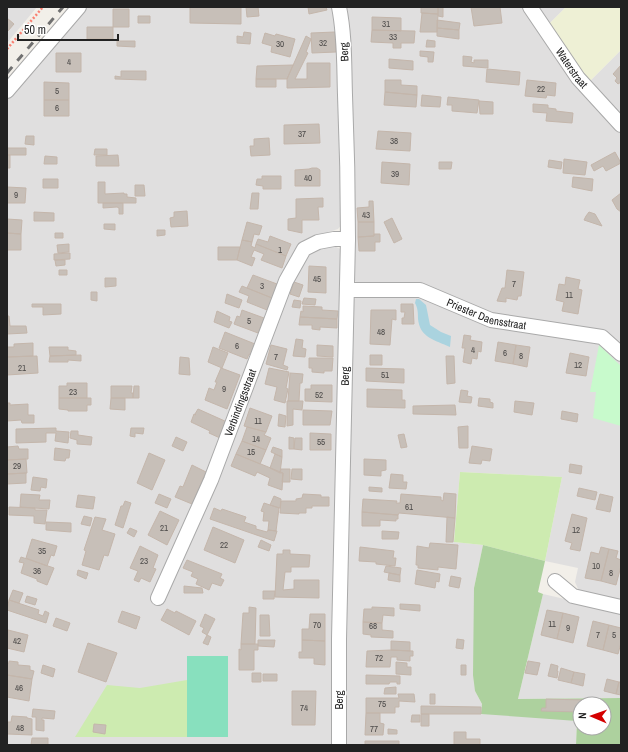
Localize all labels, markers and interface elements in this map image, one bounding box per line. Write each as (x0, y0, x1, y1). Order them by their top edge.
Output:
scale bar (18, 16, 118, 42)
house number: 31 (382, 18, 390, 30)
text: 50 m (24, 22, 46, 38)
house number: 33 (389, 31, 397, 43)
house number: 32 (319, 37, 327, 49)
house number: 30 (276, 38, 284, 50)
street label: Berg (337, 42, 351, 62)
street label: Waterstraat (553, 45, 591, 92)
house number: 4 (67, 56, 71, 68)
house number: 22 (537, 83, 545, 95)
house number: 5 (55, 85, 59, 97)
house number: 6 (55, 102, 59, 114)
house number: 37 (298, 128, 306, 140)
house number: 38 (390, 135, 398, 147)
house number: 39 (391, 168, 399, 180)
house number: 40 (304, 172, 312, 184)
house number: 9 (14, 189, 18, 201)
house number: 43 (362, 209, 370, 221)
house number: 1 (278, 244, 282, 256)
house number: 45 (313, 273, 321, 285)
house number: 7 (512, 278, 516, 290)
house number: 3 (260, 280, 264, 292)
house number: 11 (565, 289, 573, 301)
street label: Priester Daensstraat (444, 295, 528, 332)
house number: 5 (247, 315, 251, 327)
house number: 48 (377, 326, 385, 338)
house number: 6 (235, 340, 239, 352)
house number: 4 (471, 344, 475, 356)
house number: 6 (503, 347, 507, 359)
house number: 8 (519, 350, 523, 362)
house number: 7 (274, 351, 278, 363)
house number: 12 (574, 359, 582, 371)
house number: 21 (18, 362, 26, 374)
street label: Berg (338, 366, 352, 386)
street label: Verbindingsstraat (221, 367, 259, 438)
house number: 51 (381, 369, 389, 381)
house number: 9 (222, 383, 226, 395)
house number: 23 (69, 386, 77, 398)
house number: 52 (315, 389, 323, 401)
house number: 11 (254, 415, 262, 427)
house number: 14 (252, 433, 260, 445)
house number: 55 (317, 436, 325, 448)
house number: 15 (247, 446, 255, 458)
house number: 29 (13, 460, 21, 472)
house number: 61 (405, 501, 413, 513)
house number: 21 (160, 522, 168, 534)
house number: 12 (572, 524, 580, 536)
house number: 22 (220, 539, 228, 551)
house number: 35 (38, 545, 46, 557)
house number: 23 (140, 555, 148, 567)
house number: 10 (592, 560, 600, 572)
house number: 36 (33, 565, 41, 577)
house number: 8 (609, 567, 613, 579)
house number: 11 (548, 618, 556, 630)
house number: 70 (313, 619, 321, 631)
house number: 68 (369, 620, 377, 632)
house number: 9 (566, 622, 570, 634)
house number: 7 (596, 629, 600, 641)
house number: 5 (612, 629, 616, 641)
house number: 42 (13, 635, 21, 647)
house number: 72 (375, 652, 383, 664)
house number: 46 (15, 682, 23, 694)
street label: Berg (332, 690, 346, 710)
north arrow (572, 696, 612, 736)
house number: 75 (378, 698, 386, 710)
house number: 74 (300, 702, 308, 714)
text: N (575, 712, 589, 719)
house number: 48 (16, 722, 24, 734)
house number: 77 (370, 723, 378, 735)

